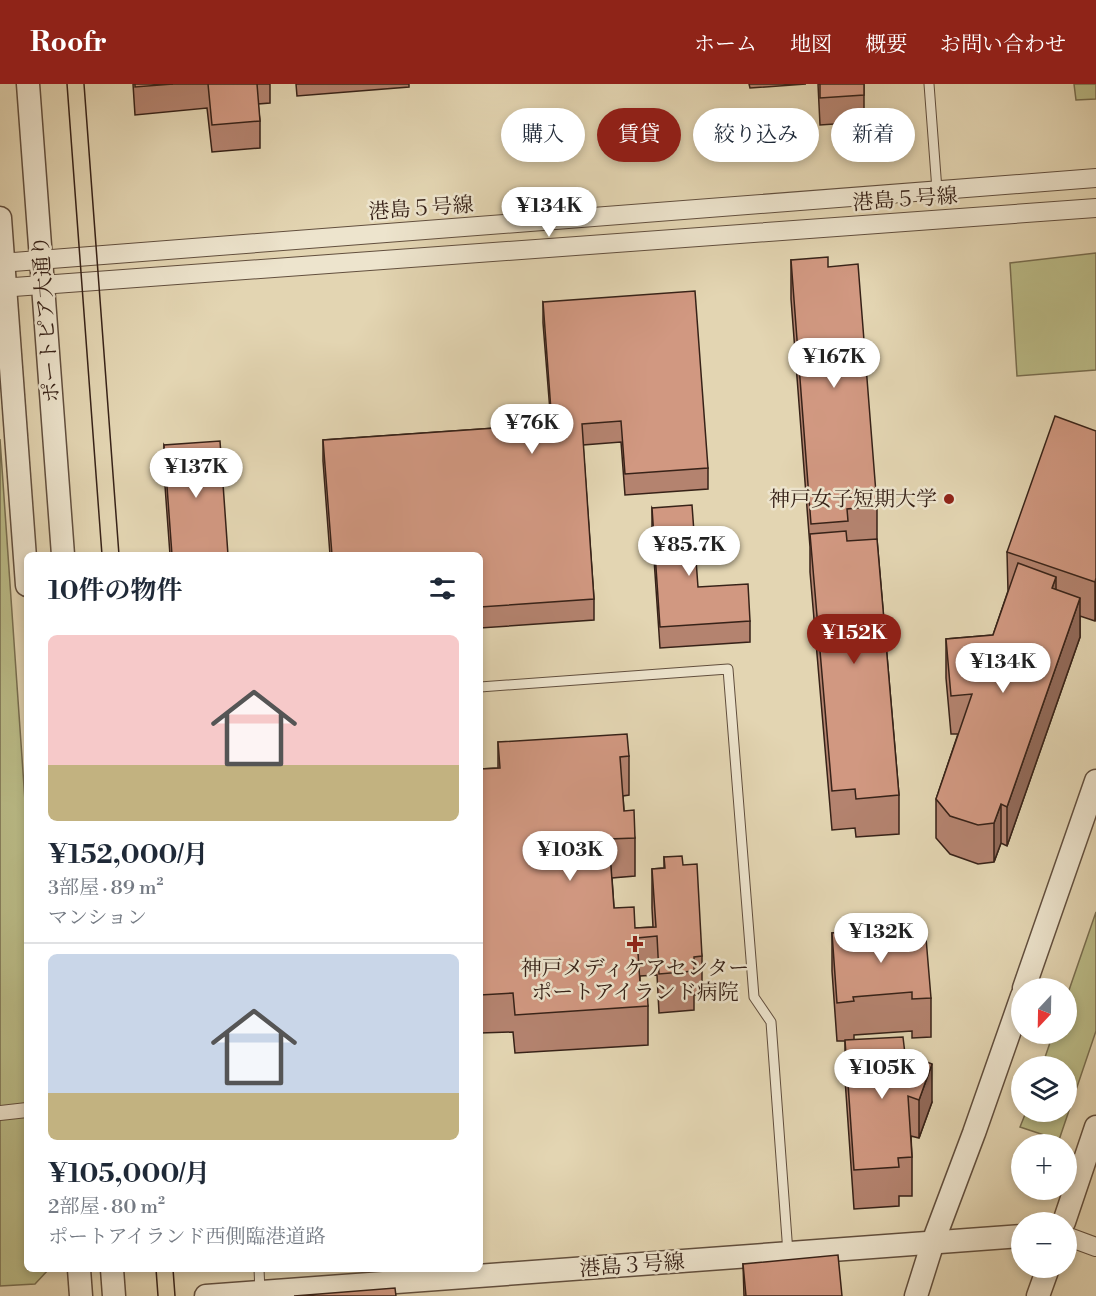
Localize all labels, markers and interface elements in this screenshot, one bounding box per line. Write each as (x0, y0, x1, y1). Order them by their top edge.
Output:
text: Roofr (30, 25, 107, 60)
text: ホーム (694, 32, 757, 58)
text: 地図 (790, 32, 832, 58)
text: 概要 (865, 32, 907, 58)
text: お問い合わせ (940, 32, 1066, 58)
chip: 購入 (501, 108, 585, 162)
chip: 賃貸 (597, 108, 681, 162)
chip: 絞り込み (693, 108, 819, 162)
chip: 新着 (831, 108, 915, 162)
street label: 港島５号線 (852, 183, 958, 217)
pin: ¥134K (507, 187, 591, 238)
street label: 港島５号線 (368, 192, 474, 226)
text: ¥134K (516, 194, 582, 219)
street label: ポートピア大通り (28, 234, 66, 404)
pin: ¥167K (792, 338, 876, 389)
text: ¥167K (802, 345, 866, 370)
pin: ¥76K (496, 404, 568, 455)
text: ¥76K (504, 411, 560, 436)
pin: ¥137K (154, 448, 238, 499)
text: ¥137K (164, 455, 228, 480)
place label: 神戸女子短期大学 (769, 487, 937, 513)
marker: 神戸女子短期大学 (942, 492, 956, 506)
pin: ¥85.7K (640, 526, 738, 577)
text: ¥85.7K (652, 533, 726, 558)
icon: filters (426, 572, 459, 605)
text: 10件の物件 (48, 575, 183, 607)
pin: ¥152K (812, 614, 896, 665)
text: ¥152K (821, 621, 887, 646)
pin: ¥134K (961, 643, 1045, 694)
text: ¥134K (970, 650, 1036, 675)
icon: home (200, 674, 308, 782)
pin: ¥103K (528, 831, 612, 882)
text: ¥103K (536, 838, 604, 863)
text: ¥152,000/月 (48, 839, 208, 871)
text: 3部屋 · 89 m² (48, 876, 164, 901)
text: マンション (48, 906, 147, 931)
pin: ¥132K (839, 913, 923, 964)
text: ¥132K (848, 920, 914, 945)
marker: 神戸メディケアセンター ポートアイランド病院 (626, 935, 644, 953)
place label: 神戸メディケアセンター ポートアイランド病院 (521, 956, 749, 1006)
north arrow (1011, 978, 1077, 1044)
map controls (1011, 978, 1077, 1278)
icon: home (200, 993, 308, 1101)
pin: ¥105K (840, 1049, 924, 1100)
text: ¥105K (848, 1056, 916, 1081)
button: layers (1011, 1056, 1077, 1122)
button: + (1011, 1134, 1077, 1200)
text: ¥105,000/月 (48, 1158, 210, 1190)
text: 2部屋 · 80 m² (48, 1195, 165, 1220)
button: − (1011, 1212, 1077, 1278)
text: ポートアイランド西側臨港道路 (48, 1225, 326, 1250)
street label: 港島３号線 (579, 1249, 685, 1283)

